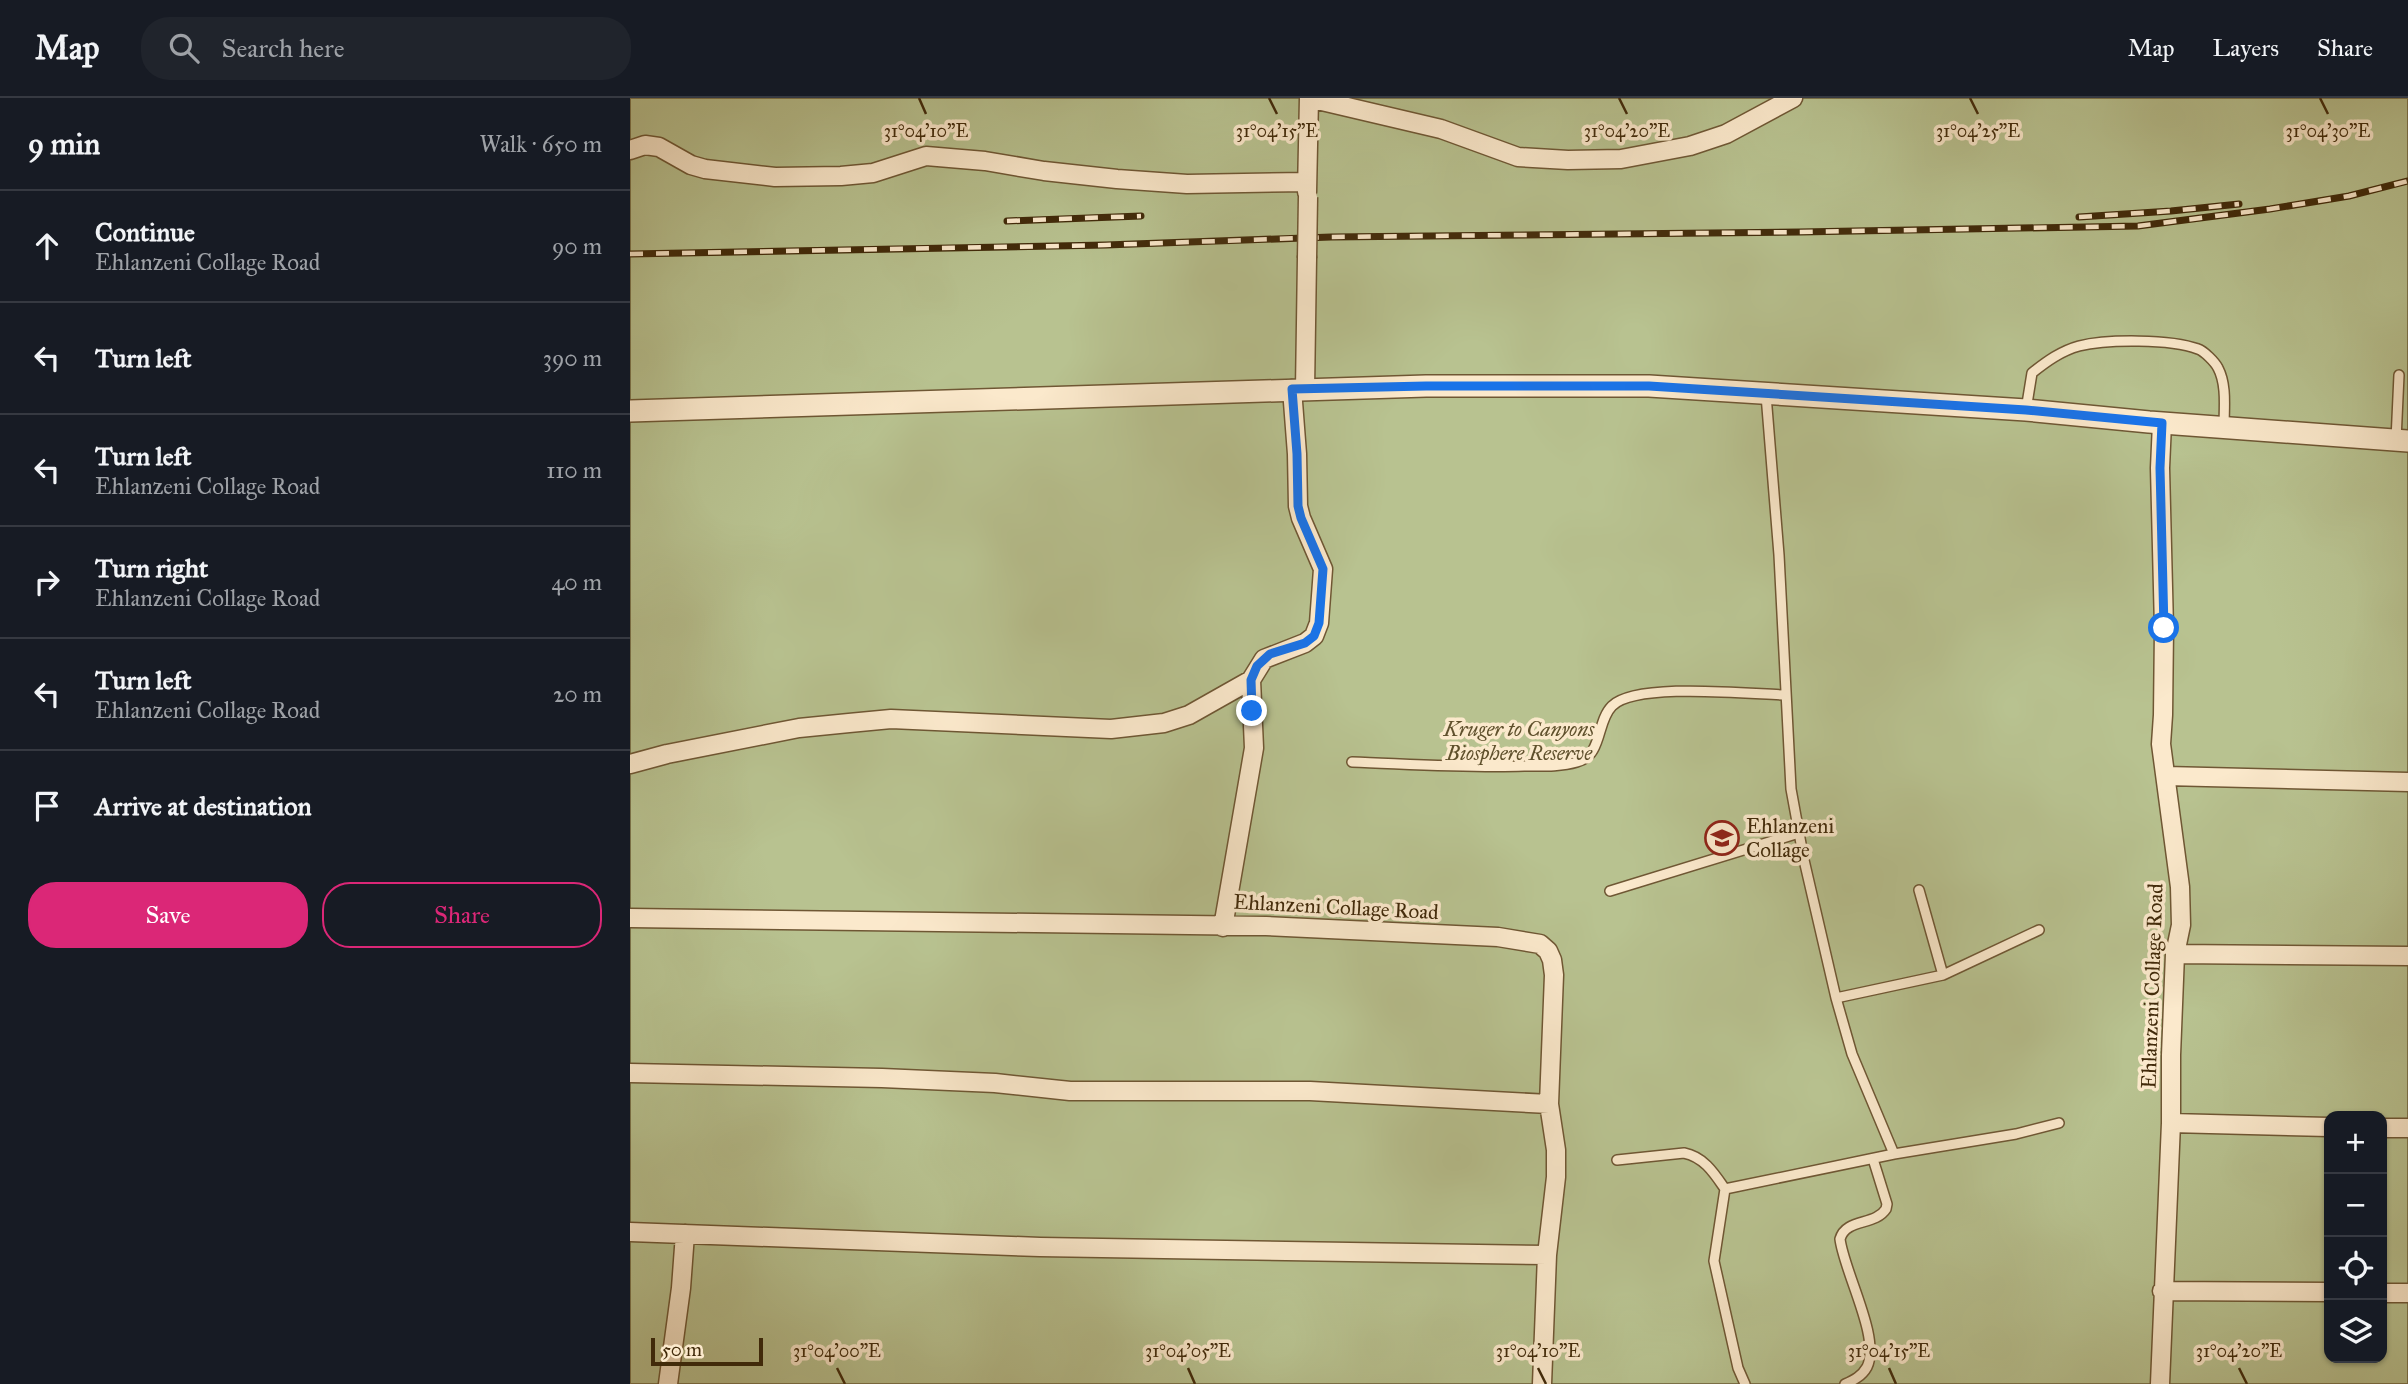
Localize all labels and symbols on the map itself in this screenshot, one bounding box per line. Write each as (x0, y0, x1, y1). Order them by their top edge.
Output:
text: 31°04'10"E (884, 120, 968, 142)
text: 31°04'15"E (1236, 120, 1318, 142)
text: 31°04'20"E (1584, 120, 1670, 142)
text: 31°04'25"E (1936, 120, 2020, 142)
text: 31°04'30"E (2286, 120, 2370, 142)
route start (2148, 612, 2179, 643)
route end (1236, 695, 1267, 726)
park label: Kruger to Canyons Biosphere Reserve (1443, 716, 1595, 766)
place label: Ehlanzeni Collage (1746, 813, 1834, 863)
school or university icon: Ehlanzeni Collage (1703, 819, 1741, 857)
street label: Ehlanzeni Collage Road (2135, 882, 2169, 1089)
street label: Ehlanzeni Collage Road (1233, 889, 1440, 925)
scale bar (651, 1335, 763, 1367)
text: 31°04'00"E (793, 1340, 881, 1362)
text: 31°04'05"E (1145, 1340, 1231, 1362)
text: 31°04'10"E (1496, 1340, 1580, 1362)
text: 31°04'15"E (1848, 1340, 1930, 1362)
text: 31°04'20"E (2196, 1340, 2282, 1362)

